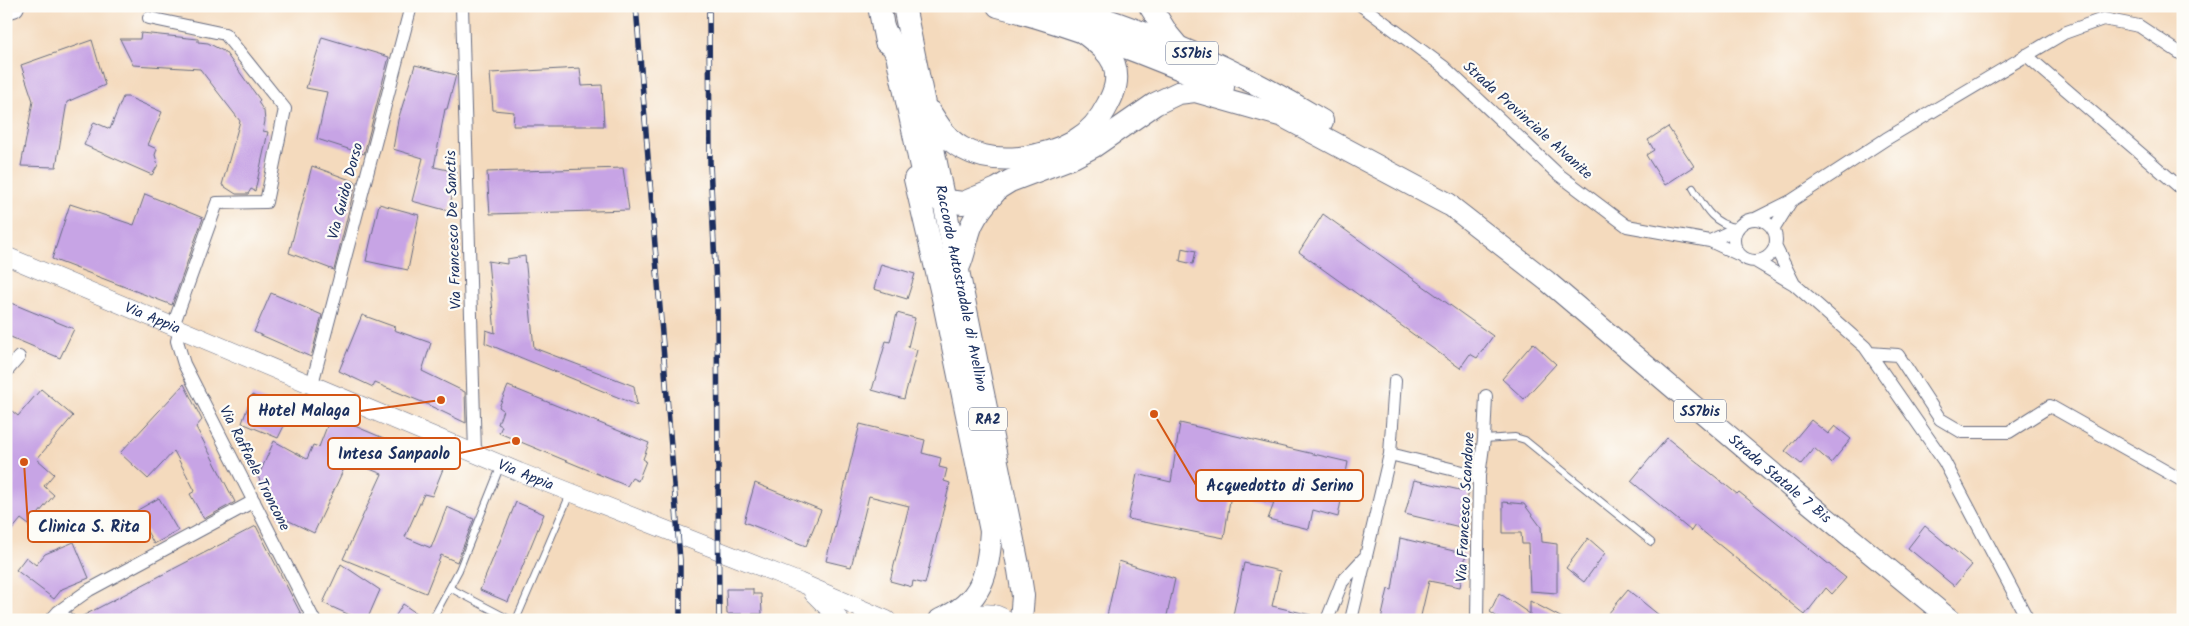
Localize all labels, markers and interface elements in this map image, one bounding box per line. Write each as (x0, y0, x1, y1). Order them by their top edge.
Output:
road number: SS7bis (1166, 42, 1218, 64)
street label: Strada Provinciale Alvanite (1457, 56, 1598, 186)
street label: Via Guido Dorso (322, 140, 370, 242)
street label: Via Francesco De Sanctis (439, 149, 469, 310)
street label: Raccordo Autostradale di Avellino (928, 183, 993, 394)
street label: Via Appia (120, 296, 184, 341)
callout: Hotel Malaga (248, 395, 360, 426)
text: Hotel Malaga (258, 399, 350, 424)
road number: SS7bis (1674, 400, 1726, 422)
street label: Via Raffaele Troncone (212, 402, 296, 536)
road number: RA2 (969, 408, 1007, 430)
street label: Strada Statale 7 Bis (1722, 429, 1837, 530)
street label: Via Francesco Scandone (1450, 431, 1482, 583)
callout: Intesa Sanpaolo (328, 438, 460, 469)
text: Intesa Sanpaolo (338, 442, 450, 467)
street label: Via Appia (494, 453, 557, 498)
callout: Acquedotto di Serino (1196, 470, 1363, 501)
text: Acquedotto di Serino (1206, 474, 1354, 499)
callout: Clinica S. Rita (28, 511, 150, 542)
text: Clinica S. Rita (38, 515, 140, 540)

